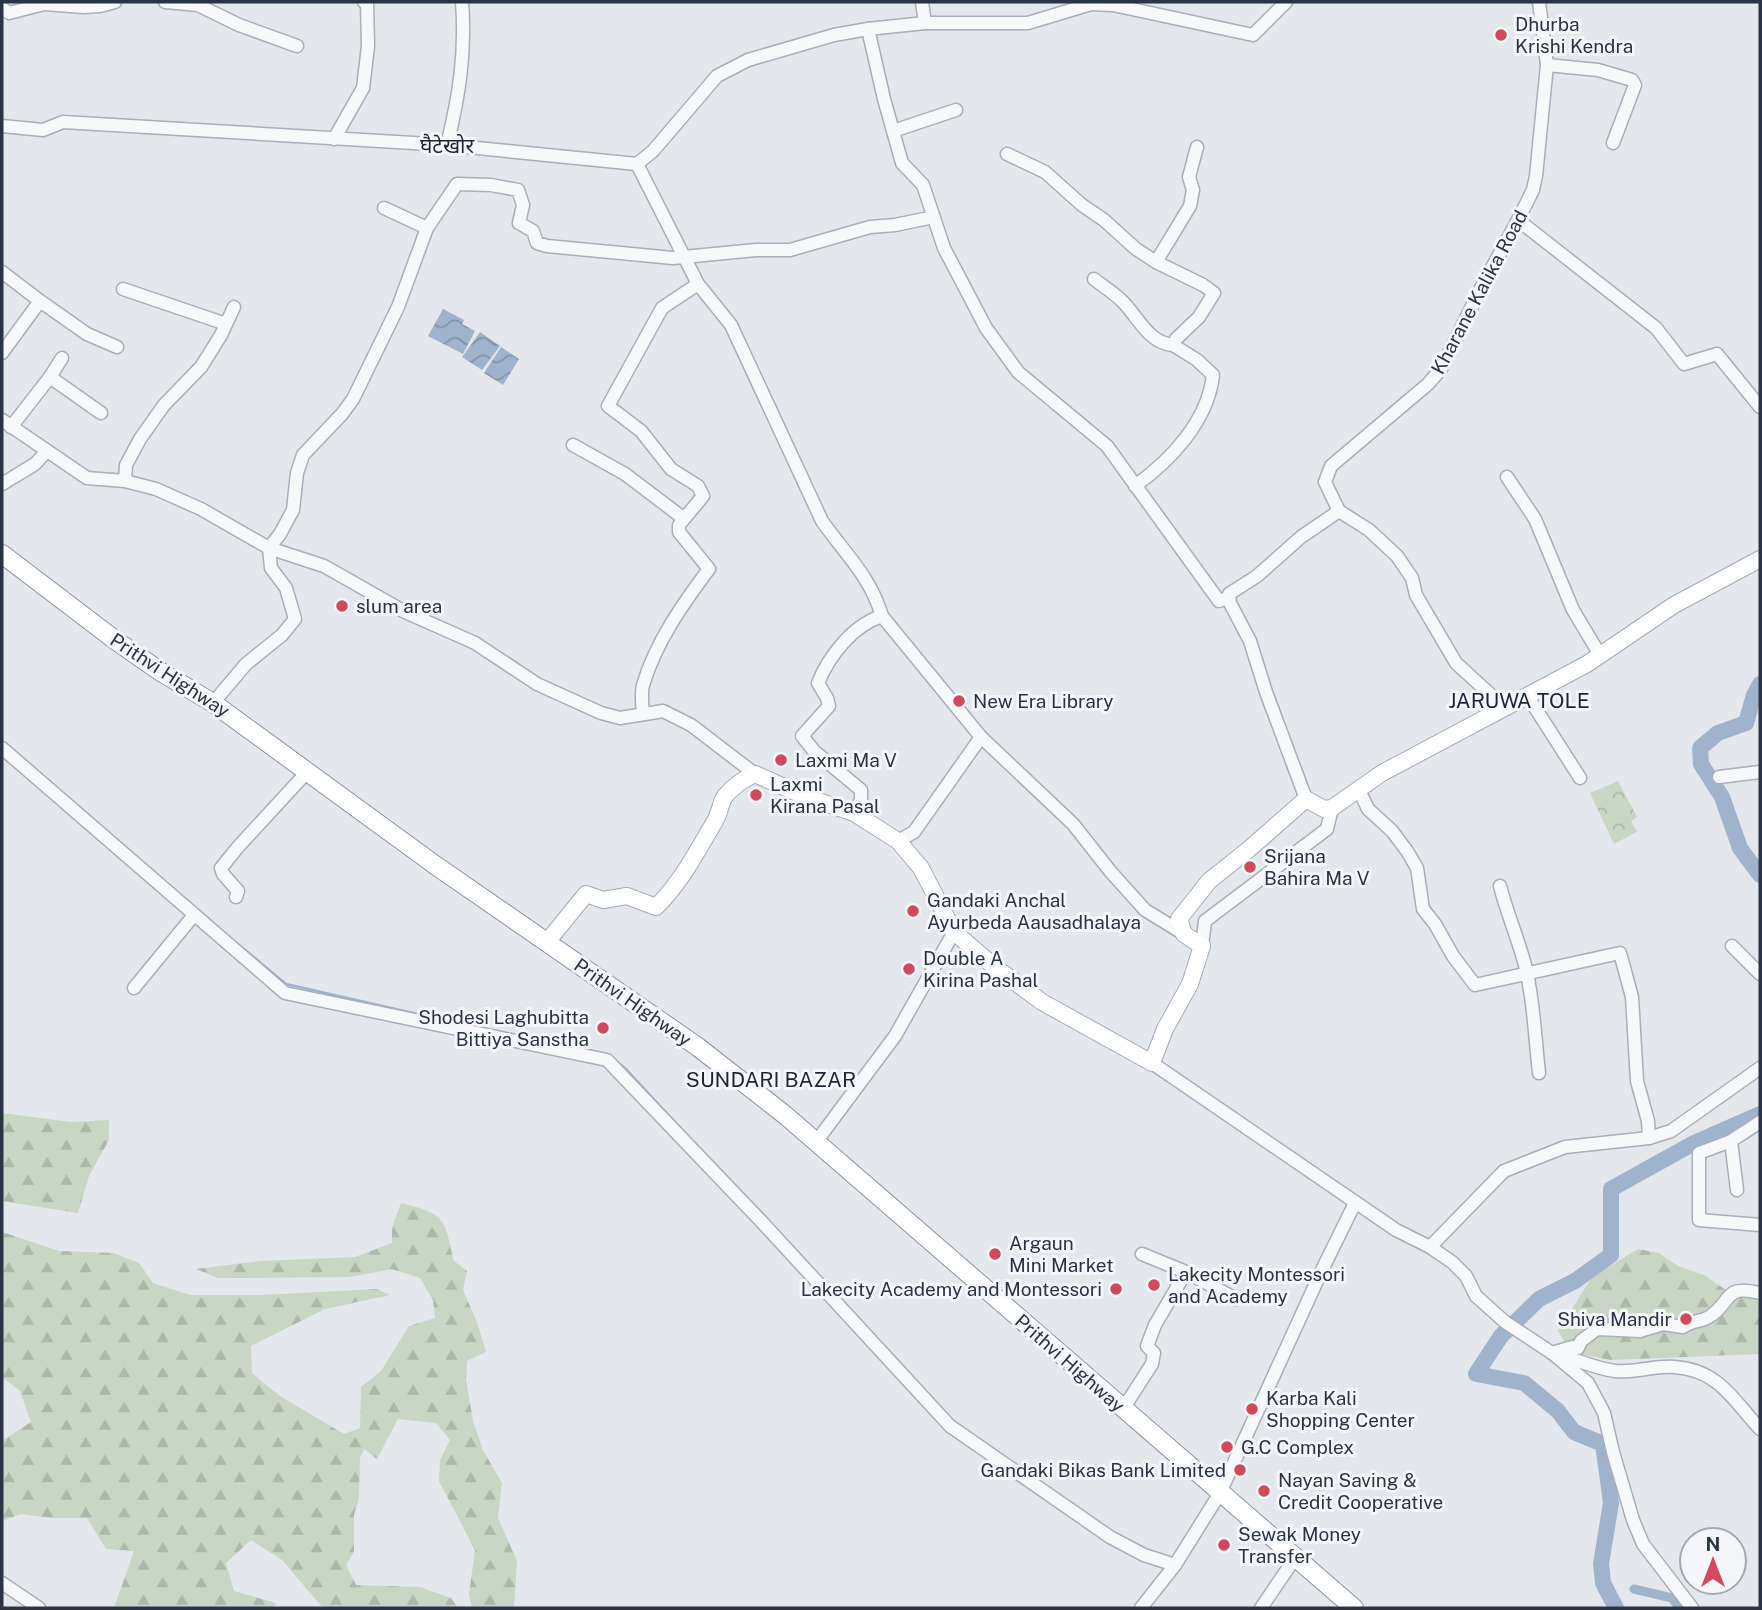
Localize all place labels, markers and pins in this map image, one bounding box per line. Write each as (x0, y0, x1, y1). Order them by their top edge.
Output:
place label: Dhurba Krishi Kendra (1515, 13, 1633, 57)
marker: Dhurba Krishi Kendra (1493, 27, 1509, 43)
place label: slum area (356, 595, 442, 617)
marker: slum area (334, 598, 350, 614)
place label: New Era Library (973, 690, 1114, 712)
marker: New Era Library (951, 693, 967, 709)
place label: Laxmi Ma V (795, 749, 897, 771)
marker: Laxmi Ma V (773, 752, 789, 768)
place label: Laxmi Kirana Pasal (770, 773, 880, 817)
marker: Laxmi Kirana Pasal (748, 787, 764, 803)
place label: Srijana Bahira Ma V (1264, 845, 1370, 889)
marker: Srijana Bahira Ma V (1242, 859, 1258, 875)
place label: Gandaki Anchal Ayurbeda Aausadhalaya (927, 889, 1141, 933)
marker: Gandaki Anchal Ayurbeda Aausadhalaya (905, 903, 921, 919)
place label: Double A Kirina Pashal (923, 947, 1038, 991)
marker: Double A Kirina Pashal (901, 961, 917, 977)
place label: Shodesi Laghubitta Bittiya Sanstha (418, 1006, 589, 1050)
marker: Shodesi Laghubitta Bittiya Sanstha (595, 1020, 611, 1036)
place label: Argaun Mini Market (1009, 1232, 1114, 1276)
marker: Argaun Mini Market (987, 1246, 1003, 1262)
place label: Lakecity Montessori and Academy (1168, 1263, 1345, 1307)
marker: Lakecity Montessori and Academy (1146, 1277, 1162, 1293)
place label: Lakecity Academy and Montessori (801, 1278, 1102, 1300)
marker: Lakecity Academy and Montessori (1108, 1281, 1124, 1297)
place label: Shiva Mandir (1557, 1308, 1672, 1330)
marker: Shiva Mandir (1678, 1311, 1694, 1327)
place label: Karba Kali Shopping Center (1266, 1387, 1415, 1431)
marker: Karba Kali Shopping Center (1244, 1401, 1260, 1417)
place label: G.C Complex (1241, 1436, 1354, 1458)
marker: G.C Complex (1219, 1439, 1235, 1455)
place label: Gandaki Bikas Bank Limited (981, 1459, 1226, 1481)
marker: Gandaki Bikas Bank Limited (1232, 1462, 1248, 1478)
place label: Nayan Saving & Credit Cooperative (1278, 1469, 1443, 1513)
marker: Nayan Saving & Credit Cooperative (1256, 1483, 1272, 1499)
place label: Sewak Money Transfer (1238, 1523, 1361, 1567)
marker: Sewak Money Transfer (1216, 1537, 1232, 1553)

